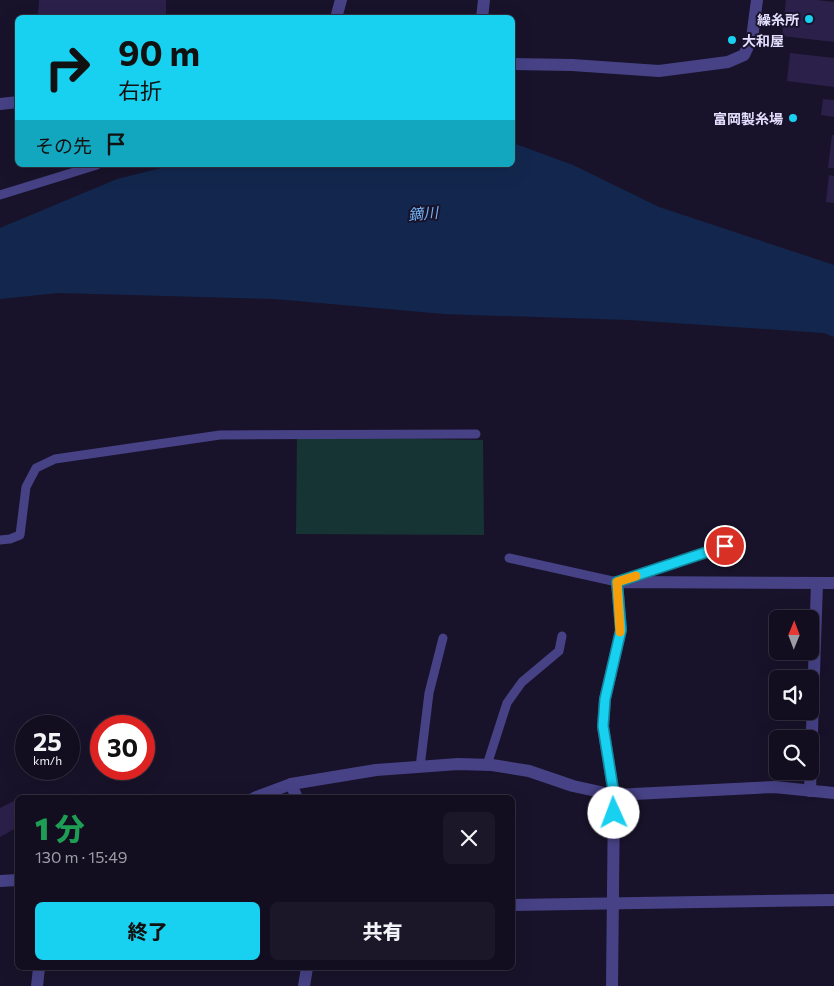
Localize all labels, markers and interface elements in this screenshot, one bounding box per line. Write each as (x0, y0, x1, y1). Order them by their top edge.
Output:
place label: 繰糸所 (757, 11, 799, 28)
marker: 繰糸所 (803, 13, 815, 25)
text: 90 m (118, 30, 200, 73)
place label: 大和屋 (742, 32, 784, 49)
marker: 大和屋 (726, 34, 738, 46)
icon: right (35, 35, 100, 100)
text: 右折 (118, 77, 162, 104)
place label: 富岡製糸場 (713, 110, 783, 127)
marker: 富岡製糸場 (787, 112, 799, 124)
icon: arrive (102, 130, 130, 158)
text: その先 (35, 134, 92, 157)
water label: 鏑川 (407, 203, 441, 223)
pin (704, 525, 746, 567)
icon: arrive (711, 532, 739, 560)
north arrow (769, 610, 819, 660)
map controls (769, 610, 819, 780)
button: sound (769, 670, 819, 720)
speed limit sign: 30 (90, 715, 155, 780)
text: 25 (33, 726, 62, 756)
button: search (769, 730, 819, 780)
text: km/h (33, 753, 62, 767)
position arrow (587, 786, 639, 838)
text: 1 分 (35, 809, 85, 846)
button: close (443, 812, 495, 864)
text: 130 m · 15:49 (35, 847, 127, 866)
button: 終了 (35, 902, 260, 960)
button: 共有 (270, 902, 495, 960)

